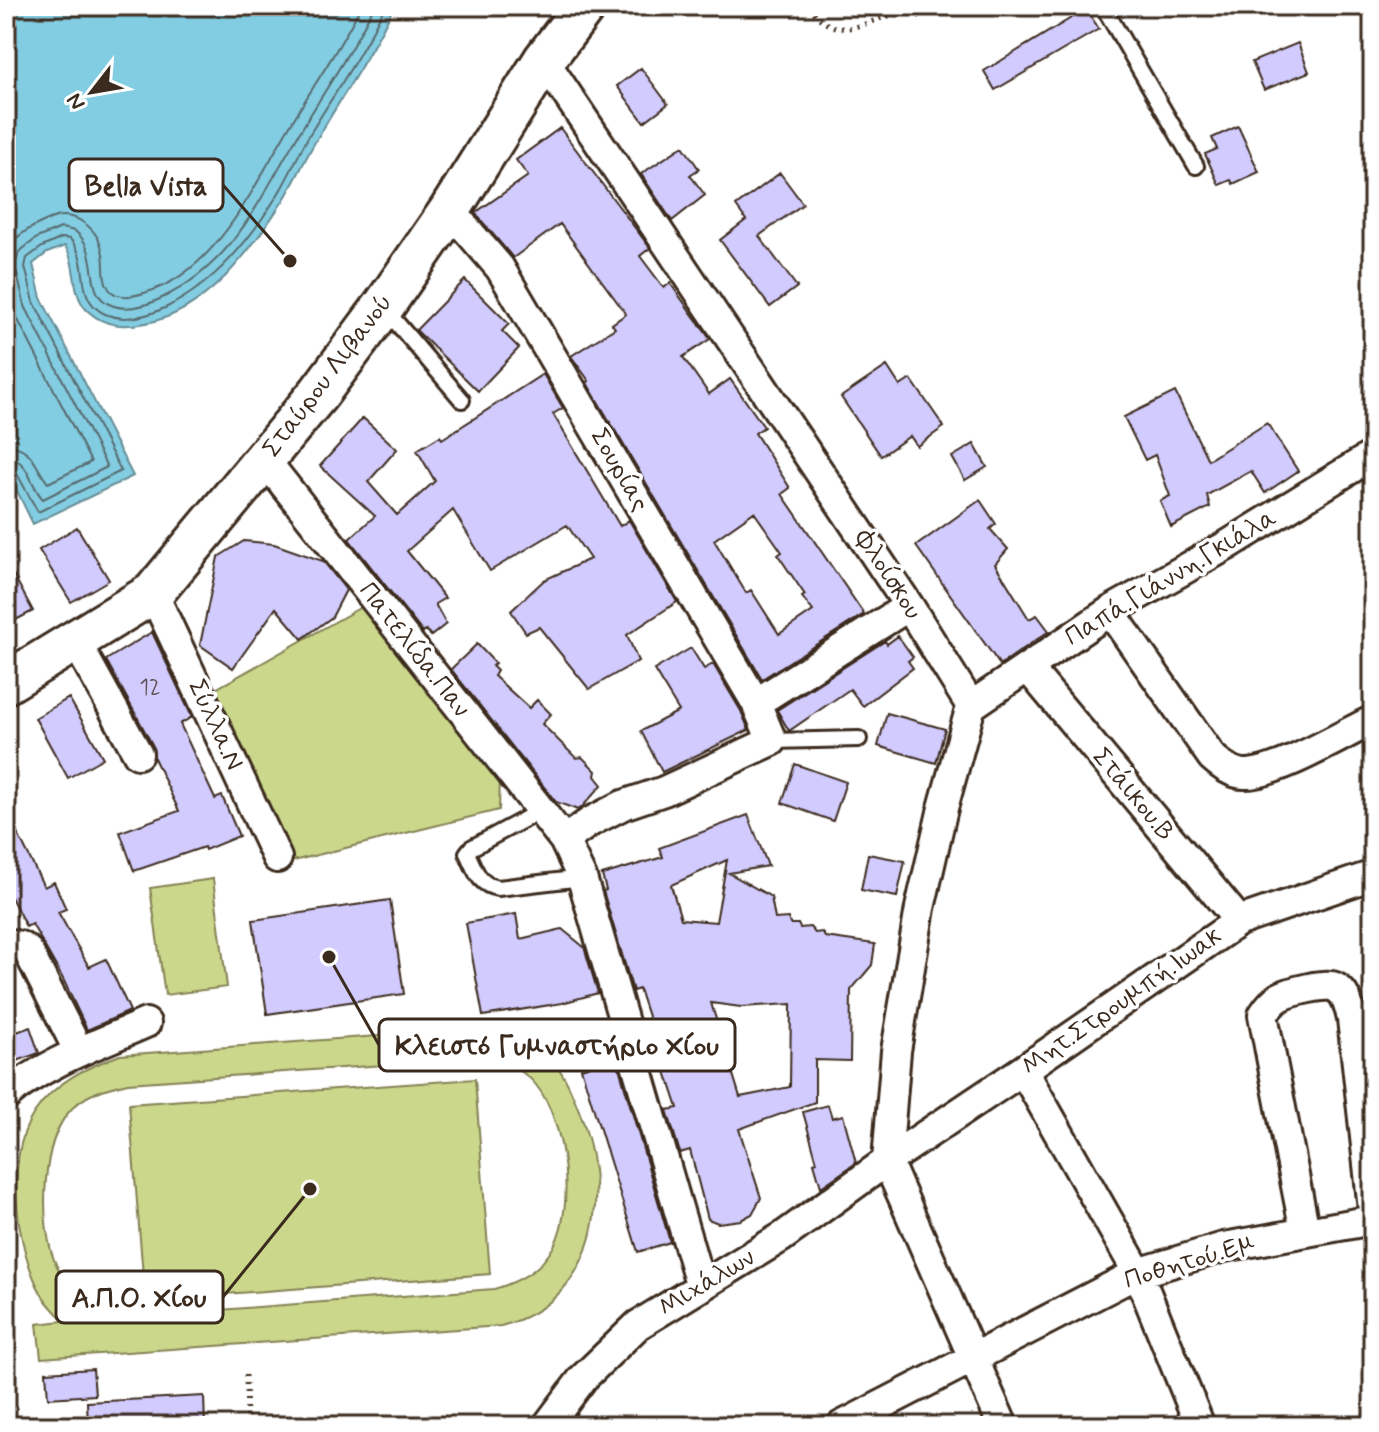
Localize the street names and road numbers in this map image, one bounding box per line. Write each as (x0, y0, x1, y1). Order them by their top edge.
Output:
street label: Σταύρου Λιβανού (255, 287, 401, 465)
street label: Σουρίας (582, 422, 656, 518)
street label: Παπά.Γιάννη.Γκιάλα (1059, 501, 1283, 655)
street label: Φλοίσκου (846, 523, 930, 626)
street label: Πατελίδα.Παν (351, 575, 477, 725)
street label: Σύλλα.Ν (179, 674, 251, 776)
street label: Στάικου.Β (1084, 741, 1182, 849)
street label: Μητ.Στρουμπή.Ιωακ (1015, 920, 1229, 1084)
street label: Ποθητού.Εμ (1120, 1226, 1260, 1298)
street label: Μιχάλων (653, 1241, 761, 1325)

